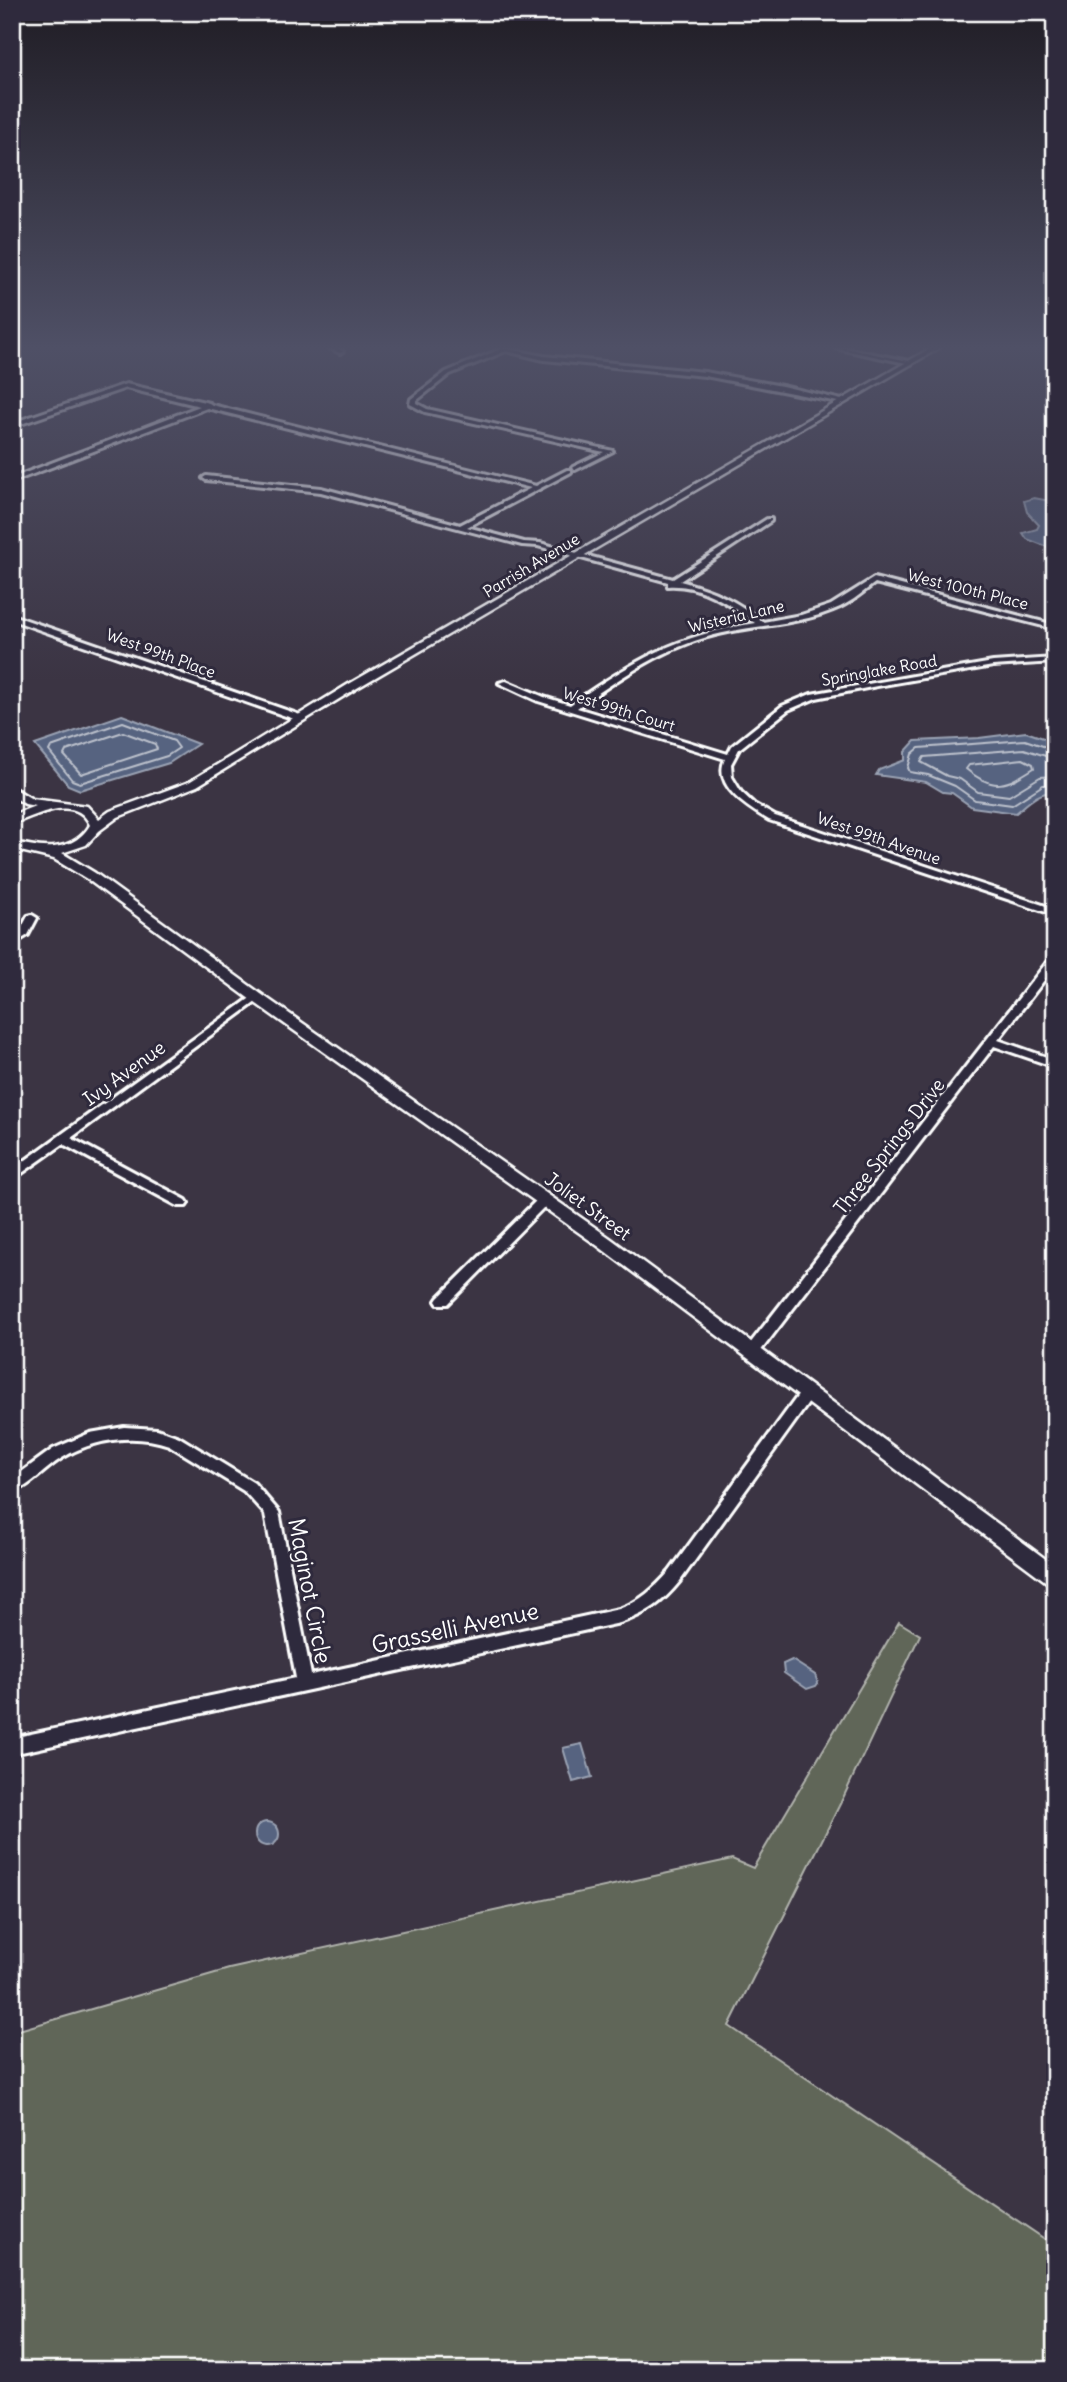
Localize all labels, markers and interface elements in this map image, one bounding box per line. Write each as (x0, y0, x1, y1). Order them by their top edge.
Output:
street label: Parrish Avenue (479, 528, 583, 602)
street label: West 100th Place (906, 564, 1030, 614)
street label: Wisteria Lane (686, 595, 786, 637)
street label: West 99th Place (104, 624, 218, 682)
street label: Springlake Road (820, 650, 938, 690)
street label: West 99th Court (560, 682, 678, 736)
street label: West 99th Avenue (815, 807, 943, 869)
street label: Ivy Avenue (78, 1035, 170, 1111)
street label: Three Springs Drive (828, 1073, 950, 1219)
street label: Joliet Street (540, 1167, 636, 1245)
street label: Maginot Circle (282, 1516, 339, 1666)
street label: Grasselli Avenue (369, 1596, 541, 1659)

